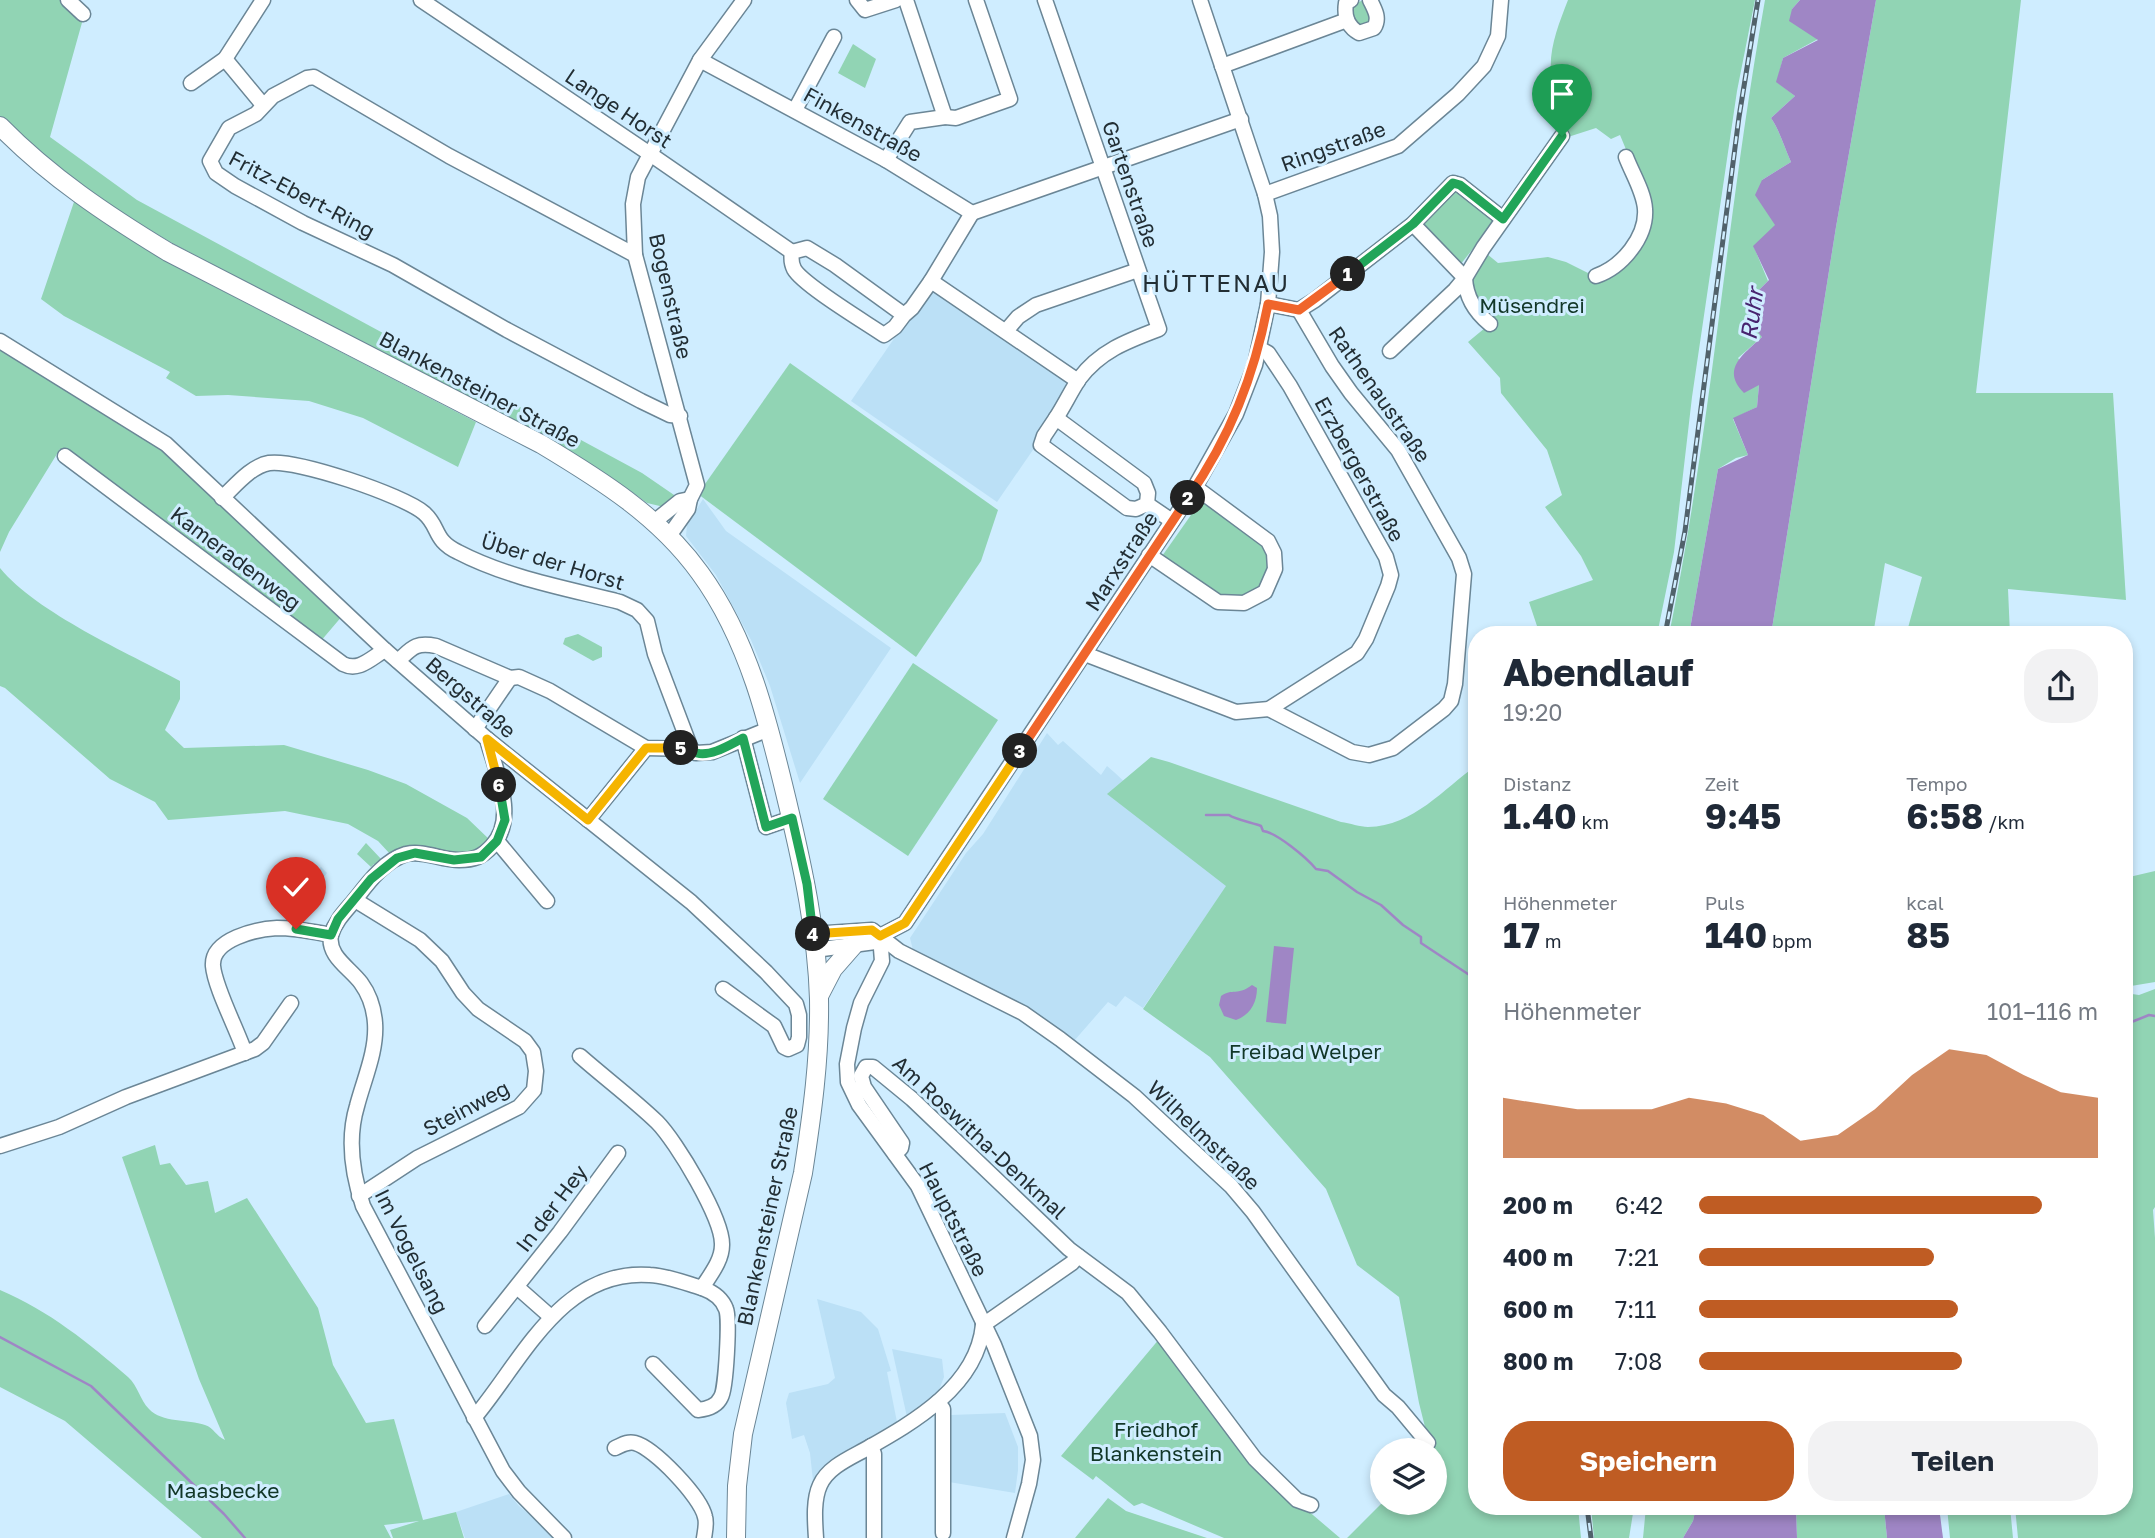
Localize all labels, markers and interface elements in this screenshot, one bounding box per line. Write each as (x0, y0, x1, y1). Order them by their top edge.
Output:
street label: Lange Horst (560, 63, 678, 153)
pin (1532, 64, 1592, 136)
icon: arrive (1543, 75, 1581, 113)
street label: Finkenstraße (799, 81, 927, 167)
street label: Ringstraße (1277, 115, 1389, 177)
street label: Gartenstraße (1097, 117, 1165, 251)
street label: Fritz-Ebert-Ring (225, 145, 379, 243)
street label: Bogenstraße (644, 231, 698, 361)
pin: 1 (1330, 256, 1366, 292)
text: 1 (1343, 262, 1352, 285)
district label: HÜTTENAU (1142, 268, 1290, 297)
water label: Ruhr (1734, 283, 1769, 342)
park label: Müsendrei (1479, 292, 1585, 318)
street label: Rathenaustraße (1323, 321, 1437, 467)
street label: Blankensteiner Straße (375, 325, 585, 453)
street label: Erzbergerstraße (1309, 392, 1411, 546)
pin: 2 (1170, 480, 1206, 516)
text: 2 (1182, 486, 1193, 509)
street label: Kameradenweg (166, 501, 306, 615)
street label: Marxstraße (1079, 506, 1163, 616)
street label: Über der Horst (478, 527, 628, 595)
text: Abendlauf (1503, 649, 1693, 694)
button: share (2024, 649, 2098, 723)
street label: Bergstraße (421, 651, 521, 743)
text: 19:20 (1503, 698, 1563, 726)
pin: 5 (664, 730, 698, 766)
pin: 3 (1002, 734, 1038, 768)
text: 5 (675, 736, 686, 759)
text: 3 (1014, 739, 1025, 762)
pin: 6 (482, 768, 516, 802)
text: Distanz (1503, 772, 1571, 795)
text: Zeit (1705, 772, 1739, 795)
text: Tempo (1906, 772, 1967, 795)
text: 6 (492, 773, 505, 796)
text: 1.40 (1503, 795, 1577, 837)
text: 9:45 (1705, 795, 1781, 837)
text: 6:58 (1906, 795, 1984, 837)
text: km (1577, 810, 1609, 833)
text: /km (1984, 810, 2025, 833)
pin (266, 857, 326, 929)
icon: check (277, 868, 315, 906)
text: Höhenmeter (1503, 891, 1617, 914)
text: Puls (1705, 891, 1745, 914)
text: kcal (1906, 891, 1944, 914)
text: 17 (1503, 914, 1540, 956)
text: 140 (1705, 914, 1767, 956)
text: 85 (1906, 914, 1950, 956)
pin: 4 (796, 916, 830, 951)
text: 4 (807, 922, 818, 945)
text: m (1540, 929, 1562, 952)
text: bpm (1767, 929, 1812, 952)
text: Höhenmeter (1503, 997, 1641, 1025)
text: 101–116 m (1987, 997, 2098, 1025)
park label: Freibad Welper (1229, 1038, 1381, 1064)
street label: Am Roswitha-Denkmal (888, 1050, 1072, 1224)
street label: Steinweg (418, 1074, 514, 1142)
street label: Wilhelmstraße (1142, 1075, 1266, 1195)
street label: Blankensteiner Straße (731, 1104, 803, 1328)
street label: Hauptstraße (914, 1157, 994, 1281)
street label: In der Hey (510, 1159, 592, 1257)
street label: Im Vogelsang (369, 1184, 455, 1318)
text: 200 m (1503, 1191, 1573, 1219)
text: 6:42 (1615, 1191, 1663, 1219)
text: 400 m (1503, 1243, 1573, 1271)
text: 7:21 (1615, 1243, 1659, 1271)
text: 600 m (1503, 1295, 1573, 1323)
text: 7:11 (1615, 1295, 1656, 1323)
text: 800 m (1503, 1347, 1574, 1375)
text: 7:08 (1615, 1347, 1662, 1375)
park label: Friedhof Blankenstein (1090, 1416, 1222, 1466)
button: Speichern (1503, 1421, 1794, 1501)
button: Teilen (1808, 1421, 2098, 1501)
map controls (1370, 1438, 1447, 1515)
button: layers (1370, 1438, 1447, 1515)
park label: Maasbecke (166, 1477, 280, 1503)

